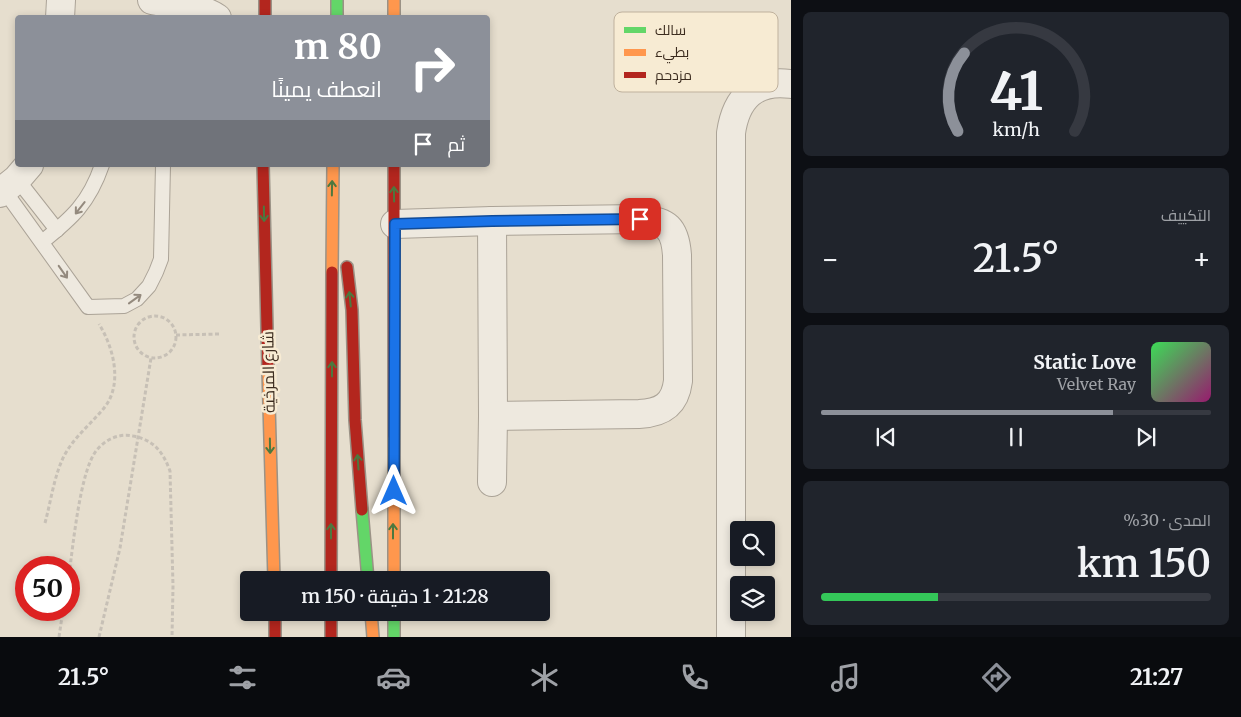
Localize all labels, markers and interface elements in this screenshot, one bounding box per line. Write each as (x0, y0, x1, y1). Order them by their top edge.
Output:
legend (614, 12, 778, 92)
text: سالك (655, 21, 686, 39)
text: 80 m (294, 25, 382, 69)
icon: right (400, 35, 465, 100)
text: بطيء (655, 43, 689, 64)
text: 41 (989, 59, 1043, 124)
text: مزدحم (655, 66, 692, 85)
text: انعطف يمينًا (271, 75, 382, 103)
text: km/h (992, 118, 1040, 141)
icon: arrive (409, 130, 437, 158)
text: ثم (447, 132, 465, 156)
one-way arrow (327, 180, 337, 196)
one-way arrow (389, 186, 399, 202)
pin (619, 198, 661, 240)
one-way arrow (74, 201, 85, 214)
one-way arrow (259, 205, 269, 221)
icon: arrive (626, 205, 654, 233)
text: التكييف (1161, 205, 1211, 225)
text: 21.5° (973, 235, 1059, 282)
text: − (821, 241, 840, 277)
text: + (1192, 241, 1211, 277)
one-way arrow (58, 265, 68, 279)
one-way arrow (346, 292, 355, 308)
one-way arrow (128, 294, 142, 304)
street label: شارع المرخية (257, 331, 281, 413)
text: Static Love (1033, 350, 1136, 374)
one-way arrow (327, 361, 337, 378)
text: Velvet Ray (1057, 374, 1136, 394)
icon: previous (872, 423, 900, 451)
icon: pause (1002, 423, 1030, 451)
icon: next (1132, 423, 1160, 451)
one-way arrow (266, 438, 275, 454)
one-way arrow (354, 454, 363, 470)
position arrow (367, 464, 419, 516)
text: المدى · 30% (1123, 510, 1211, 530)
map controls (730, 521, 775, 621)
button: search (730, 521, 775, 566)
one-way arrow (326, 524, 336, 540)
one-way arrow (388, 524, 398, 540)
text: 150 km (1077, 540, 1211, 587)
speed limit sign: 50 (15, 556, 80, 621)
button: layers (730, 576, 775, 621)
text: 21:28 · 1 دقيقة · 150 m (301, 584, 489, 608)
icon: filters (225, 660, 260, 695)
icon: car (376, 660, 411, 695)
icon: climate (527, 660, 562, 695)
icon: phone (677, 660, 712, 695)
icon: music (828, 660, 863, 695)
icon: directions (979, 660, 1014, 695)
text: 21.5° (58, 663, 109, 691)
text: 21:27 (1130, 663, 1183, 691)

